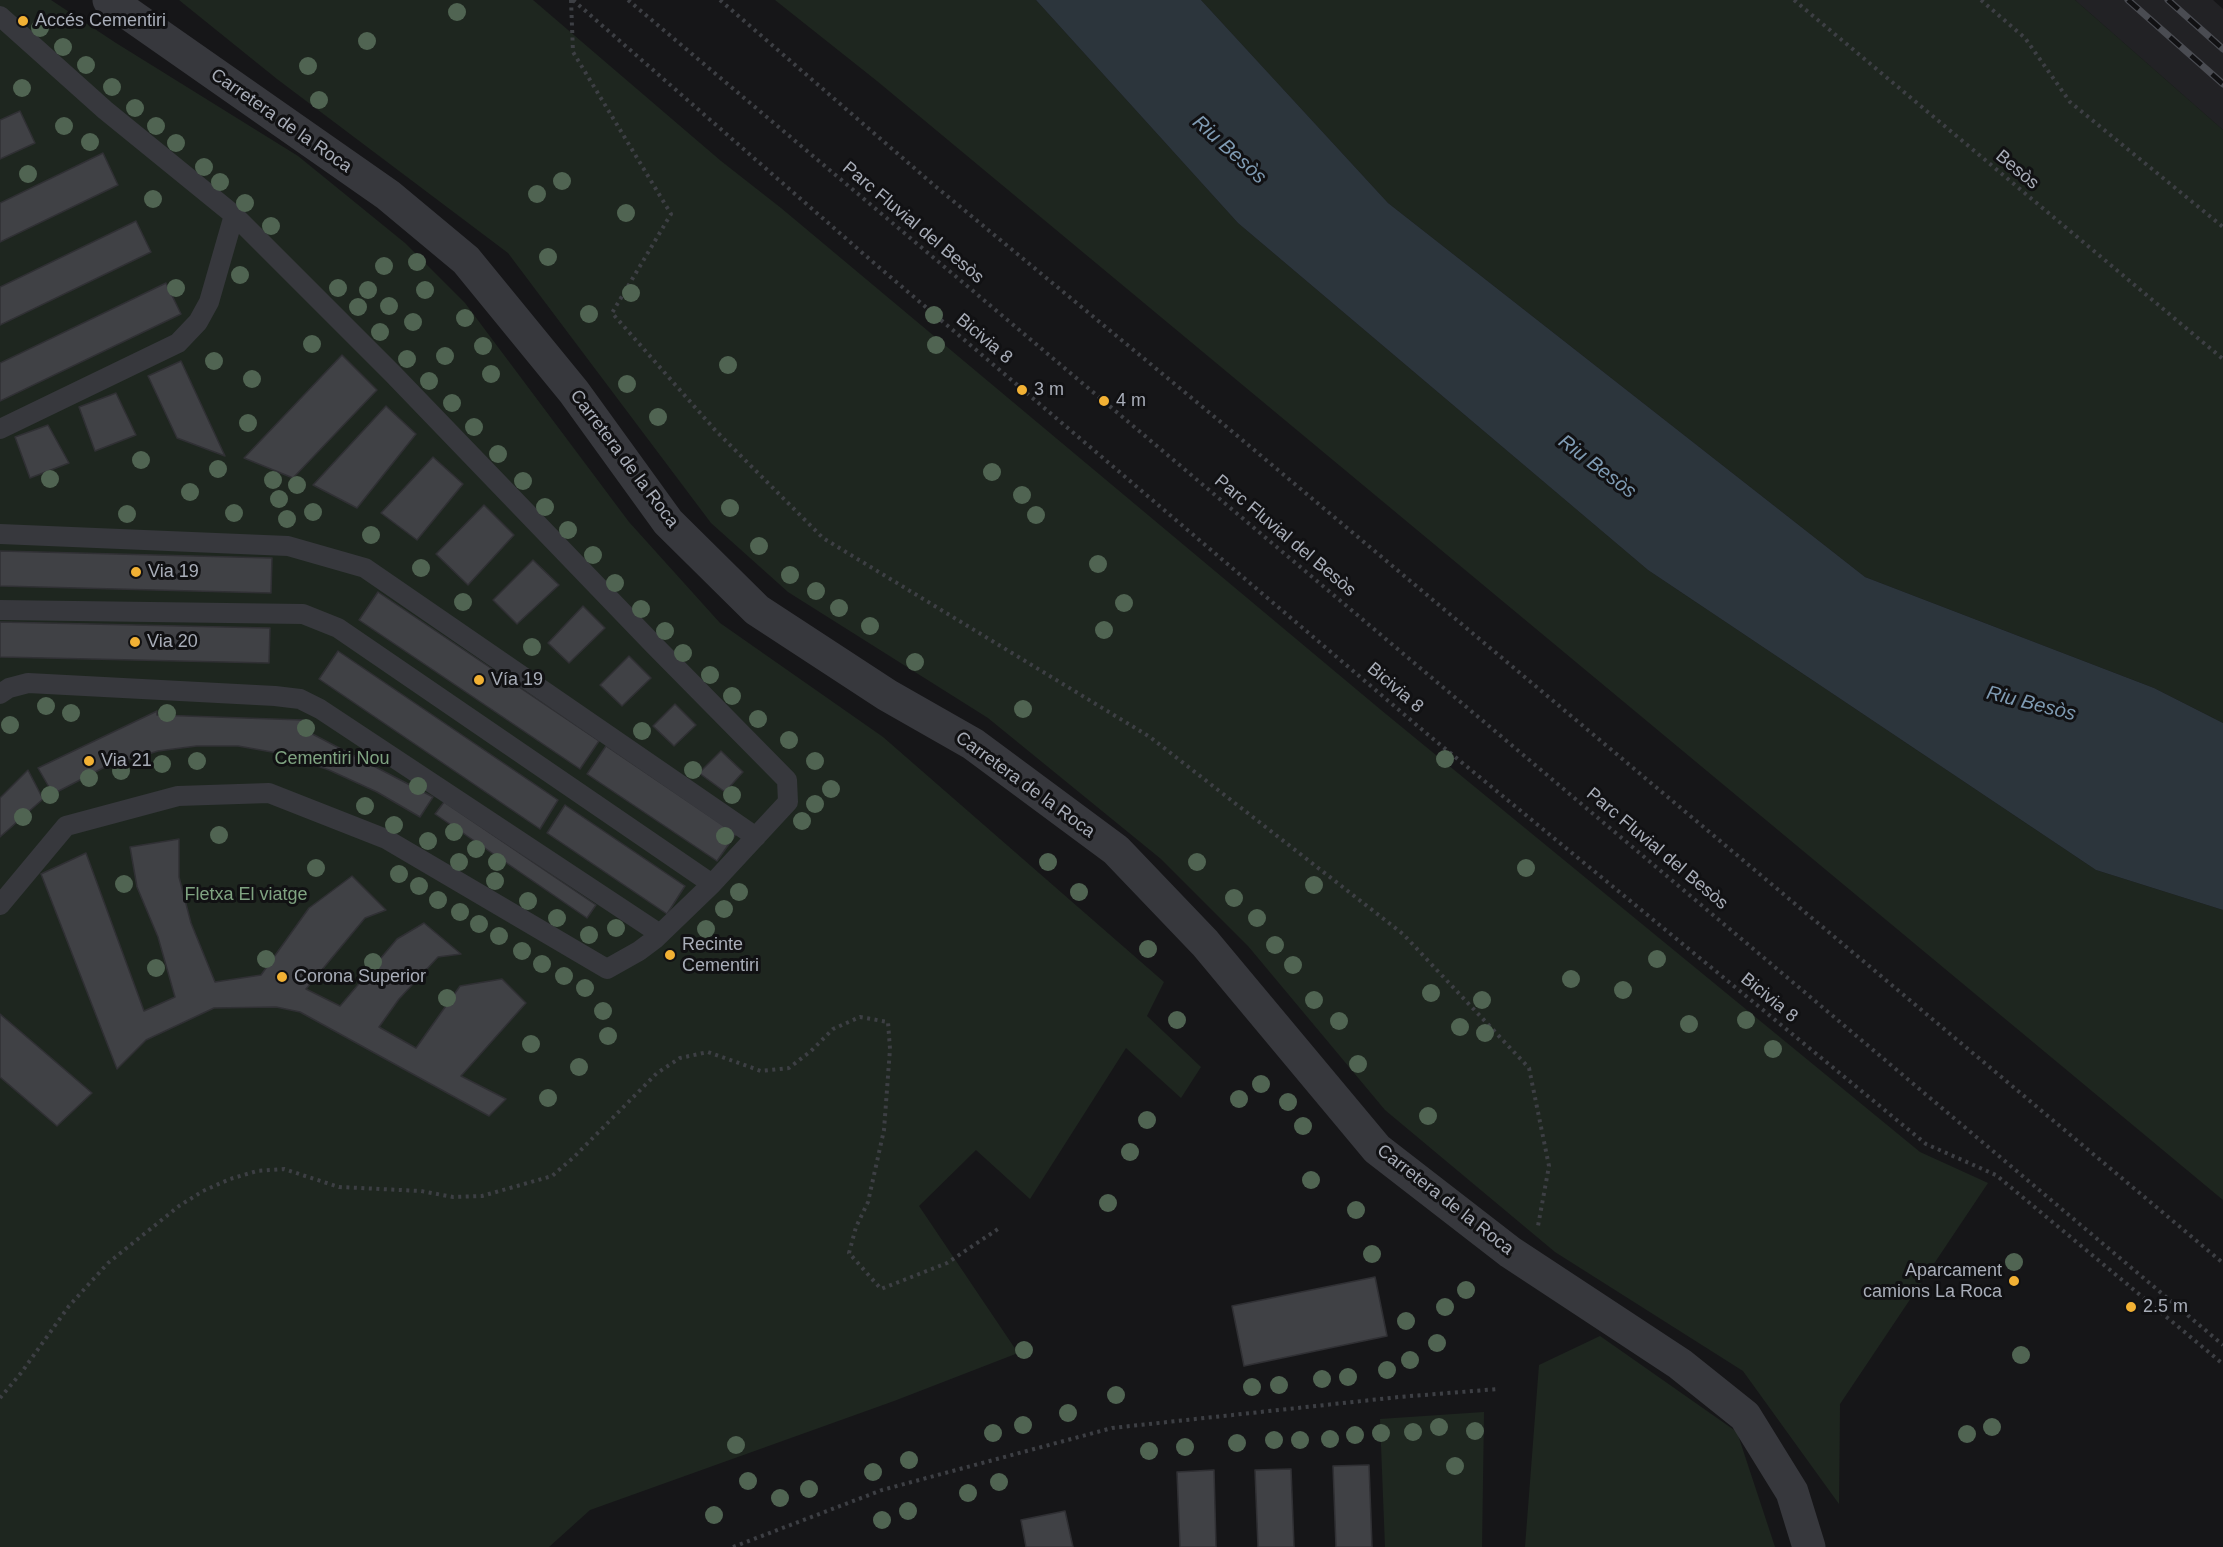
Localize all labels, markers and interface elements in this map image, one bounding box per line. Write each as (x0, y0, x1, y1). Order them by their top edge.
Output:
place label: Accés Cementiri (35, 10, 166, 32)
marker: Accés Cementiri (16, 14, 30, 28)
street label: Carretera de la Roca (206, 64, 356, 178)
water label: Riu Besòs (1187, 111, 1271, 189)
street label: Besòs (1991, 146, 2043, 194)
street label: Parc Fluvial del Besòs (838, 157, 988, 289)
street label: Bicivia 8 (951, 309, 1017, 369)
place label: 3 m (1034, 379, 1064, 401)
marker: 3 m (1015, 383, 1029, 397)
street label: Carretera de la Roca (565, 386, 683, 532)
place label: 4 m (1116, 390, 1146, 412)
marker: 4 m (1097, 394, 1111, 408)
water label: Riu Besòs (1553, 430, 1641, 504)
street label: Parc Fluvial del Besòs (1210, 470, 1360, 602)
place label: Via 19 (148, 561, 199, 583)
marker: Via 19 (129, 565, 143, 579)
place label: Via 20 (147, 631, 198, 653)
marker: Via 20 (128, 635, 142, 649)
street label: Bicivia 8 (1362, 658, 1428, 718)
place label: Vía 19 (491, 669, 543, 691)
marker: Vía 19 (472, 673, 486, 687)
water label: Riu Besòs (1984, 681, 2078, 727)
street label: Carretera de la Roca (951, 727, 1099, 843)
park label: Cementiri Nou (274, 748, 390, 770)
place label: Via 21 (101, 750, 152, 772)
marker: Via 21 (82, 754, 96, 768)
street label: Parc Fluvial del Besòs (1582, 783, 1732, 915)
park label: Fletxa El viatge (184, 884, 308, 906)
place label: Recinte Cementiri (682, 934, 759, 976)
marker: Recinte Cementiri (663, 948, 677, 962)
place label: Corona Superior (294, 966, 426, 988)
street label: Bicivia 8 (1736, 969, 1802, 1027)
marker: Corona Superior (275, 970, 289, 984)
street label: Carretera de la Roca (1373, 1140, 1517, 1260)
place label: Aparcament camions La Roca (1863, 1260, 2002, 1302)
marker: Aparcament camions La Roca (2007, 1274, 2021, 1288)
place label: 2.5 m (2143, 1296, 2188, 1318)
marker: 2.5 m (2124, 1300, 2138, 1314)

